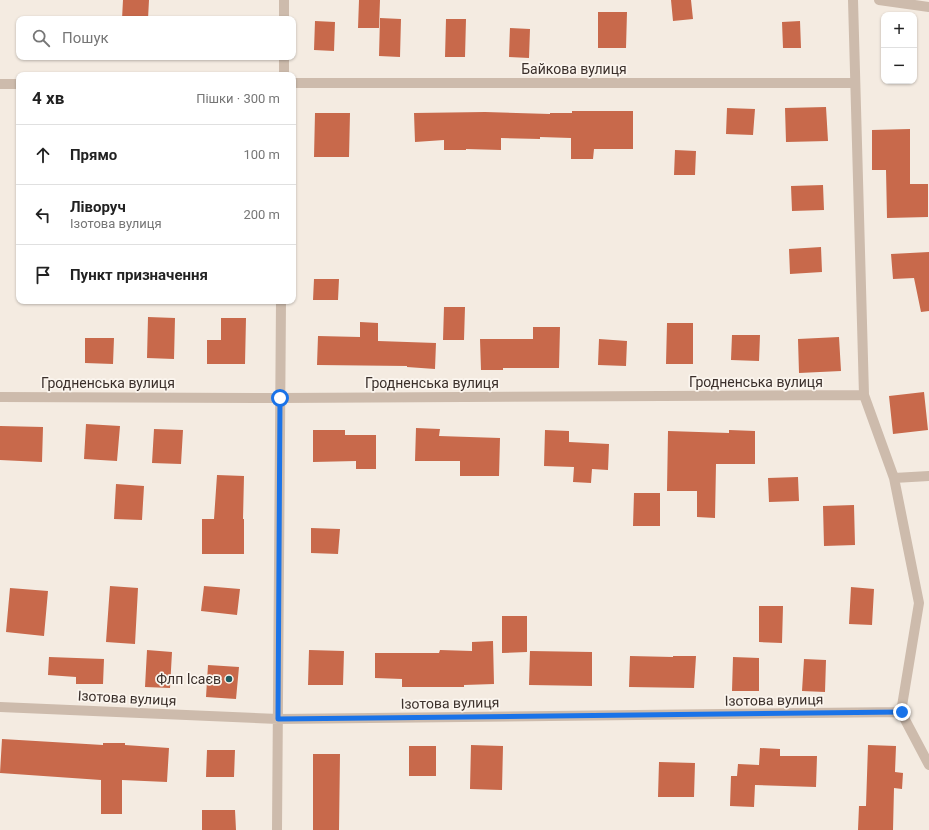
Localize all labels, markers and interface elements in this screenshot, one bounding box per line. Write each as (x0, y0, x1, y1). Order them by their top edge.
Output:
map controls (881, 12, 917, 84)
button: + (881, 12, 917, 48)
search box (16, 16, 296, 60)
icon: search (30, 27, 52, 49)
text: Пошук (62, 29, 109, 47)
button: − (881, 48, 917, 84)
street label: Байкова вулиця (521, 61, 627, 77)
text: 4 хв (32, 88, 64, 108)
text: Пішки · 300 m (196, 91, 280, 106)
icon: ahead (32, 144, 54, 166)
text: Прямо (70, 146, 117, 164)
text: 100 m (243, 147, 280, 162)
text: Ліворуч (70, 198, 126, 216)
icon: left (32, 204, 54, 226)
text: 200 m (243, 207, 280, 222)
text: Ізотова вулиця (70, 216, 162, 231)
icon: arrive (32, 264, 54, 286)
text: Пункт призначення (70, 266, 208, 284)
street label: Гродненська вулиця (689, 374, 823, 390)
street label: Гродненська вулиця (41, 375, 175, 391)
street label: Гродненська вулиця (365, 375, 499, 391)
route start (271, 389, 289, 407)
place label: Флп Ісаєв (156, 671, 221, 687)
marker: Флп Ісаєв (224, 674, 234, 684)
street label: Ізотова вулиця (77, 687, 177, 709)
street label: Ізотова вулиця (724, 691, 824, 709)
street label: Ізотова вулиця (400, 694, 500, 712)
route end (893, 703, 911, 721)

